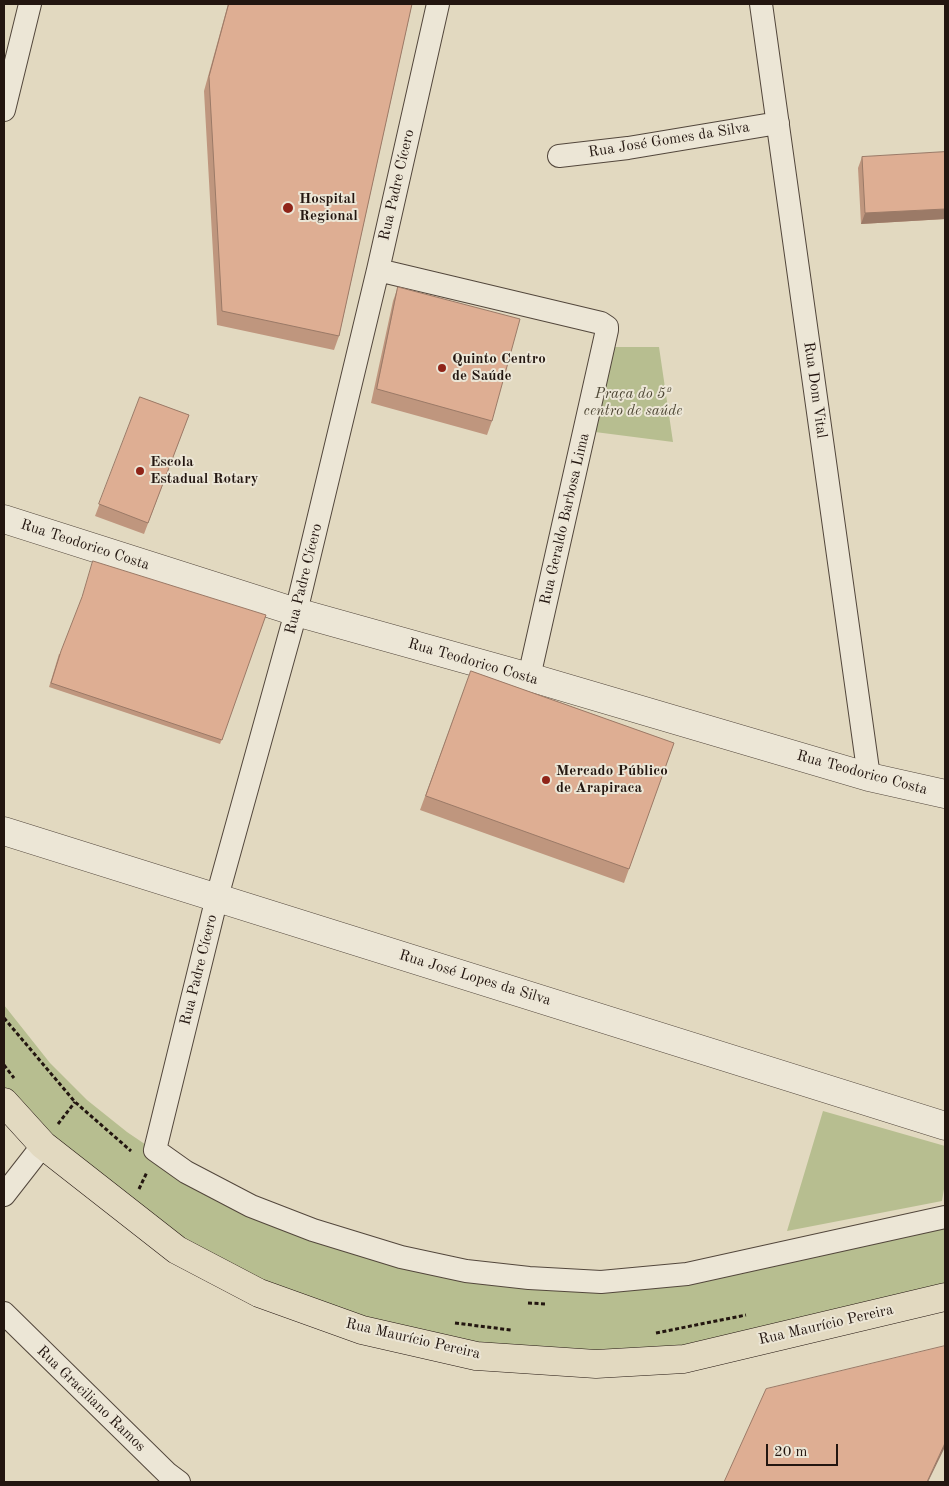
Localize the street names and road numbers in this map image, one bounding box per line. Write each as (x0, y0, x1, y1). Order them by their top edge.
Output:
street label: Rua José Gomes da Silva (587, 118, 751, 162)
street label: Rua Padre Cícero (375, 128, 419, 242)
street label: Rua Dom Vital (799, 341, 831, 439)
street label: Rua Geraldo Barbosa Lima (536, 431, 594, 607)
street label: Rua Teodorico Costa (18, 516, 152, 574)
street label: Rua Padre Cícero (282, 522, 326, 636)
street label: Rua Teodorico Costa (406, 635, 540, 689)
street label: Rua Teodorico Costa (795, 747, 929, 799)
street label: Rua Padre Cícero (177, 913, 221, 1027)
street label: Rua José Lopes da Silva (397, 946, 553, 1010)
street label: Rua Maurício Pereira (757, 1301, 895, 1349)
street label: Rua Maurício Pereira (344, 1315, 482, 1363)
street label: Rua Graciliano Ramos (33, 1342, 149, 1456)

